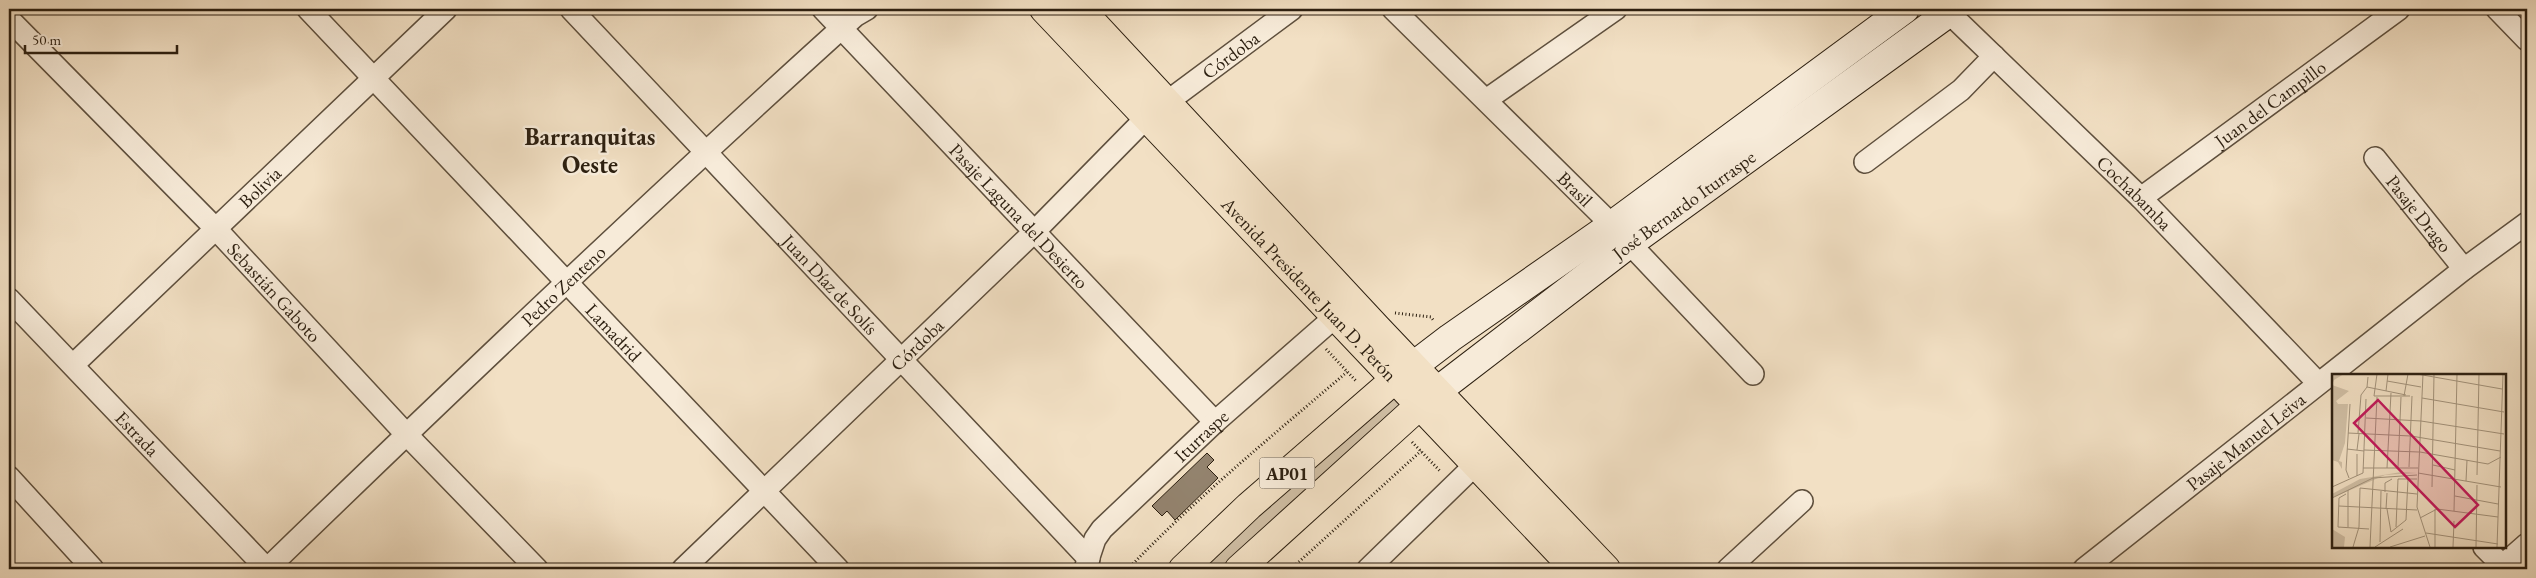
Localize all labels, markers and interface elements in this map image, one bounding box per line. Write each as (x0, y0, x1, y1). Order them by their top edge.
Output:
scale bar (25, 22, 178, 54)
street label: Córdoba (1197, 25, 1264, 84)
text: 50 m (32, 30, 61, 49)
street label: Juan del Campillo (2208, 54, 2331, 154)
district label: Barranquitas Oeste (525, 121, 655, 180)
street label: Pasaje Laguna del Desierto (944, 138, 1094, 294)
street label: José Bernardo Iturraspe (1605, 144, 1760, 266)
street label: Cochabamba (2092, 150, 2178, 236)
street label: Bolivia (233, 160, 287, 213)
street label: Brasil (1552, 166, 1599, 212)
street label: Pasaje Drago (2381, 170, 2458, 257)
street label: Avenida Presidente Juan D. Perón (1216, 191, 1403, 387)
street label: Juan Díaz de Solís (775, 227, 884, 340)
street label: Sebastián Gaboto (222, 237, 327, 347)
street label: Pedro Zenteno (515, 239, 611, 332)
street label: Lamadrid (580, 298, 648, 367)
street label: Córdoba (885, 313, 949, 376)
inset map (2332, 374, 2506, 548)
street label: Pasaje Manuel Leiva (2181, 386, 2311, 496)
street label: Iturraspe (1168, 404, 1234, 467)
street label: Estrada (110, 405, 165, 462)
road number: AP01 (1260, 458, 1314, 488)

